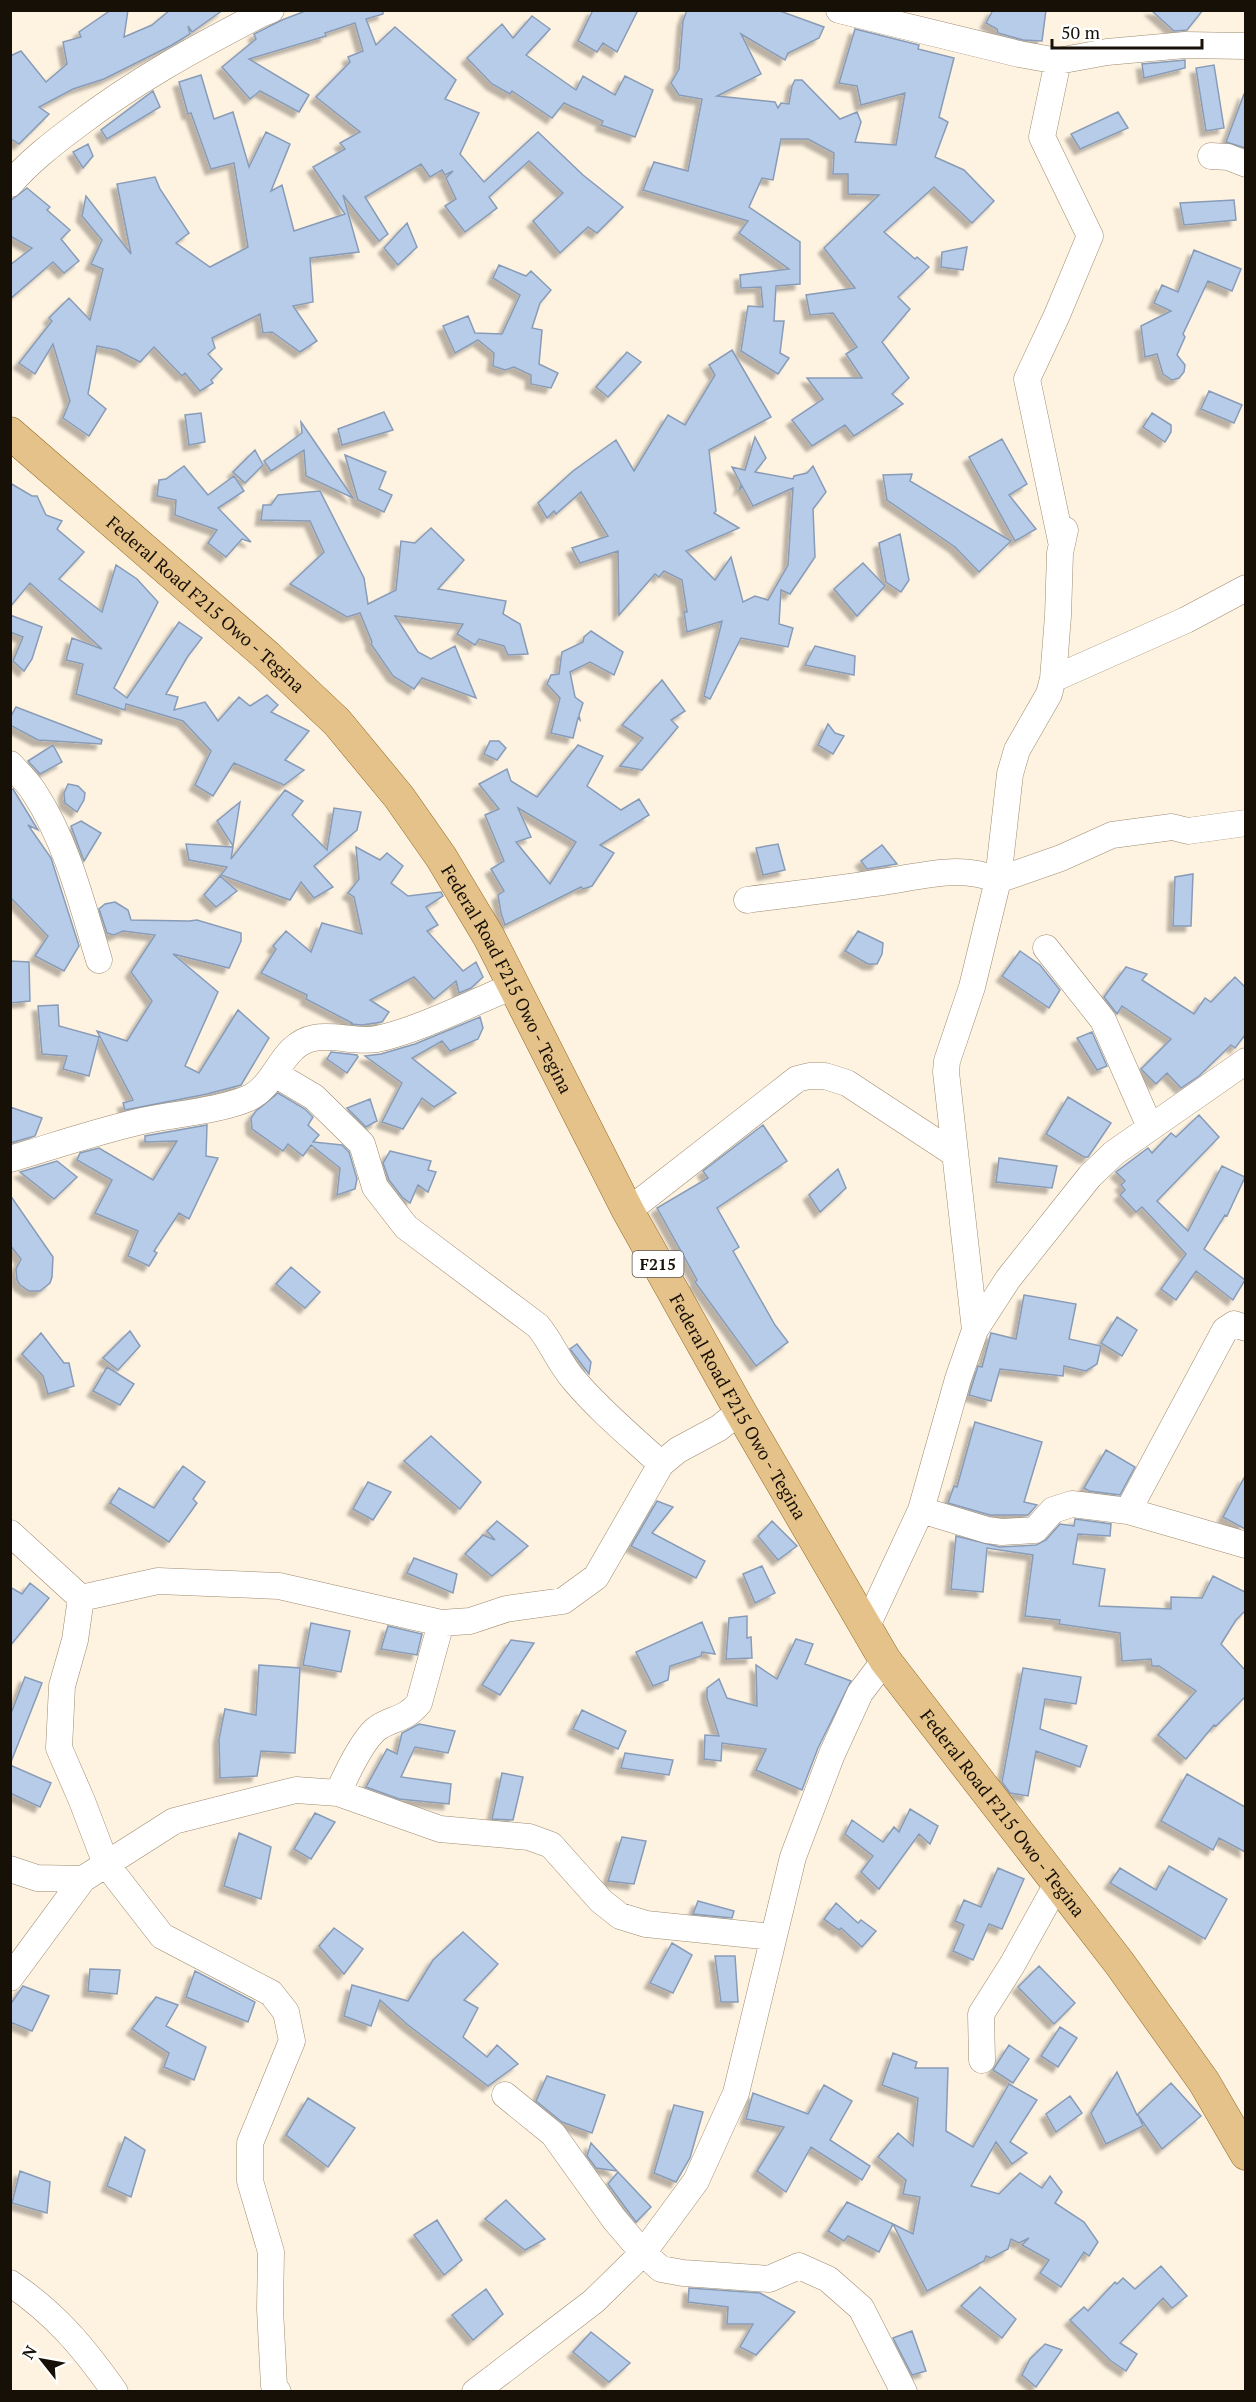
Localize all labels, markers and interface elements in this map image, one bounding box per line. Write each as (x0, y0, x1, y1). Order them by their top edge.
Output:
scale bar (1052, 12, 1202, 50)
text: 50 m (1061, 20, 1101, 44)
street label: Federal Road F215 Owo - Tegina (102, 510, 310, 698)
street label: Federal Road F215 Owo - Tegina (436, 860, 578, 1097)
road number: F215 (632, 1251, 684, 1277)
street label: Federal Road F215 Owo - Tegina (665, 1289, 812, 1524)
street label: Federal Road F215 Owo - Tegina (915, 1704, 1091, 1921)
north arrow (12, 2330, 72, 2390)
text: N (17, 2341, 42, 2363)

